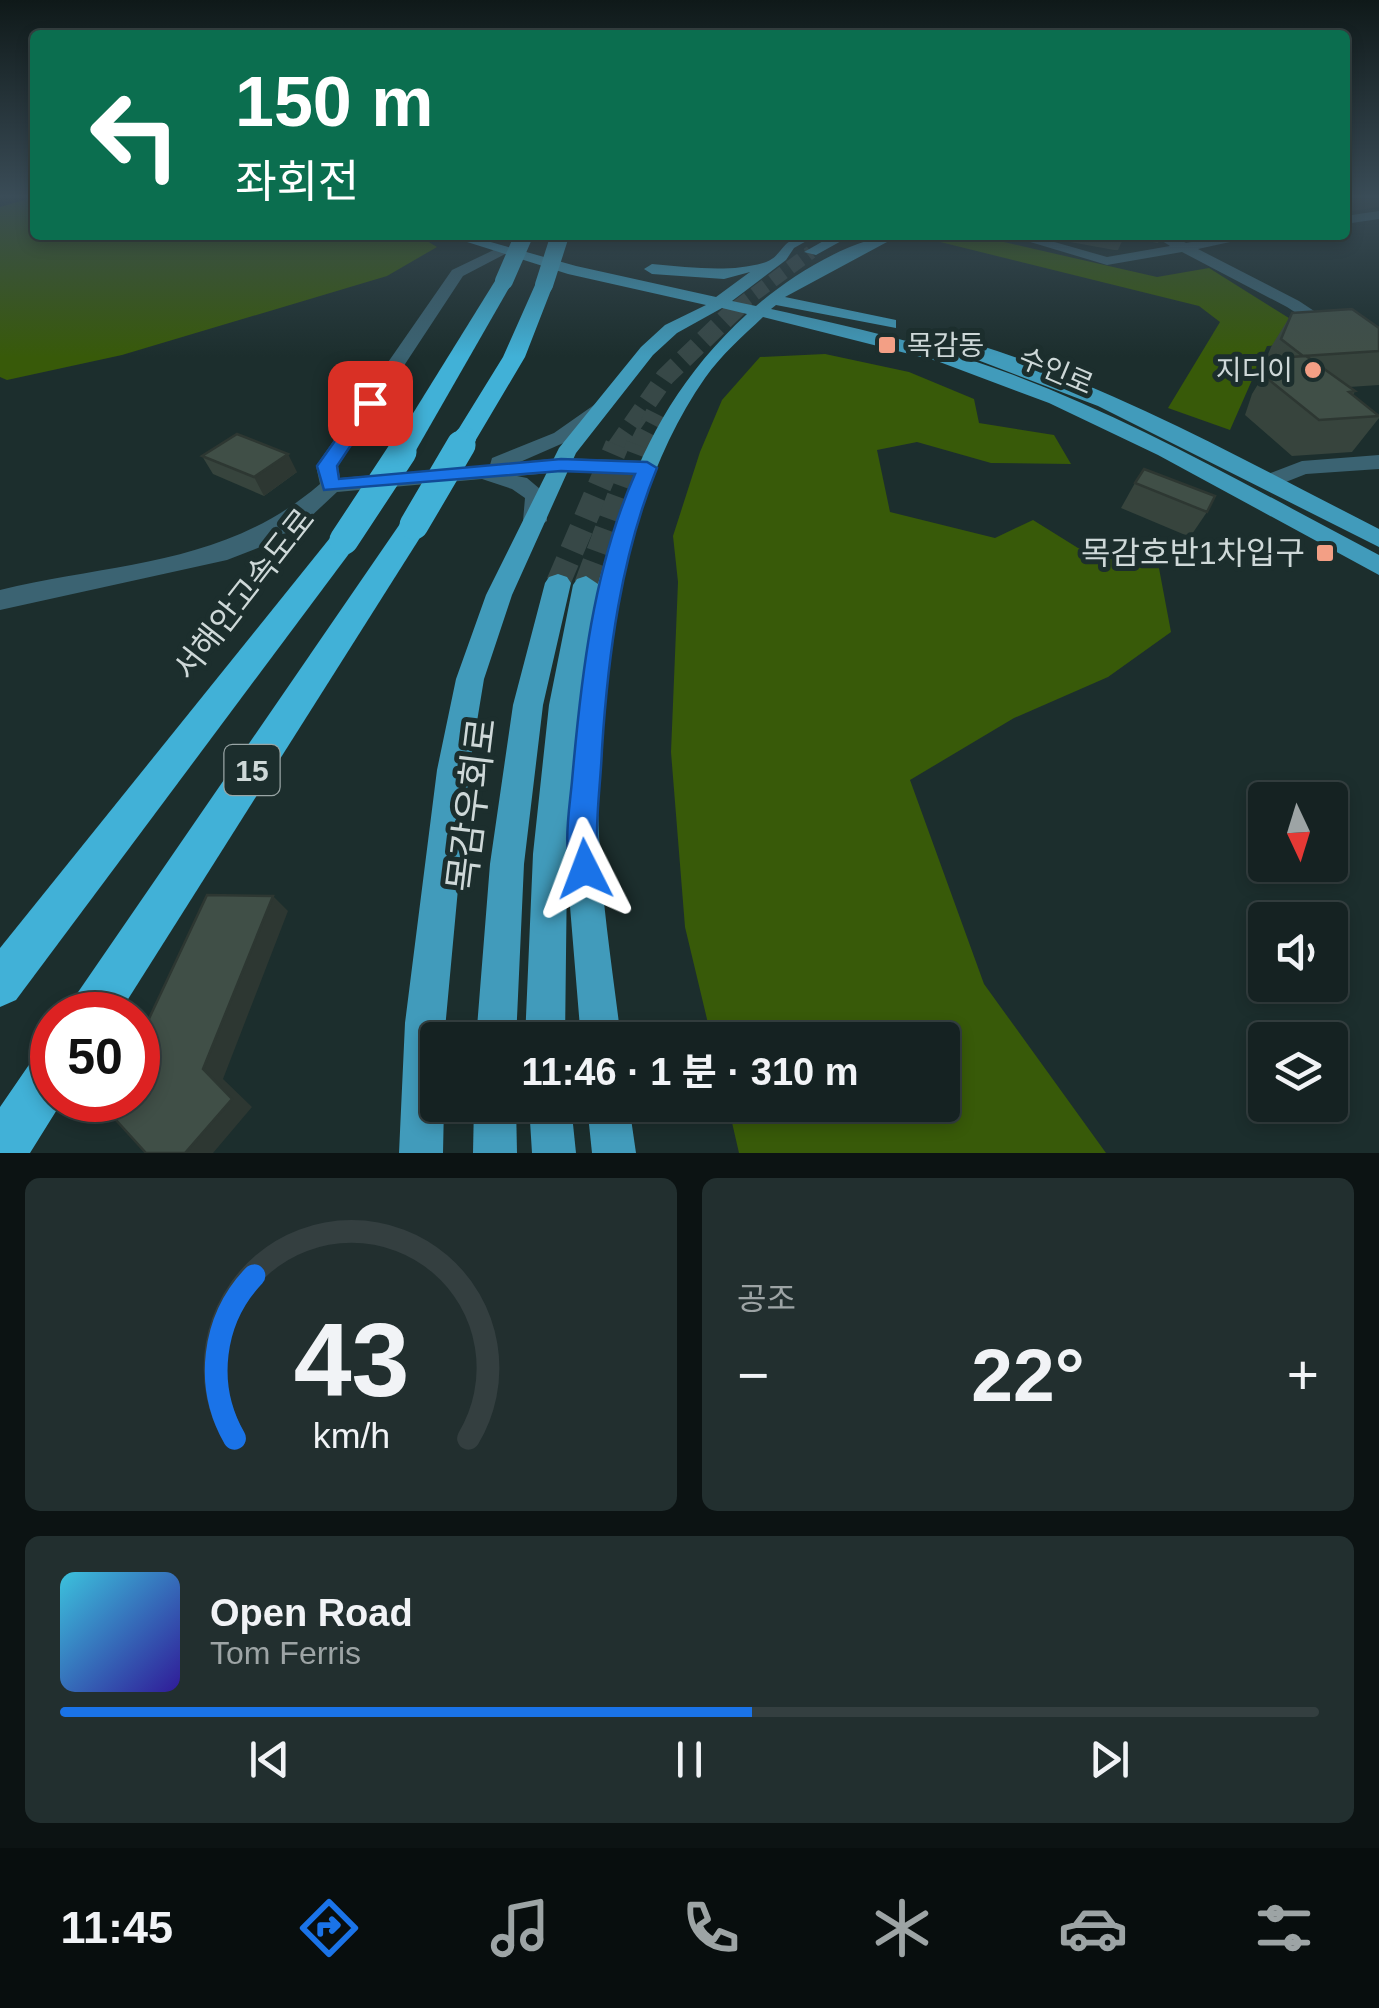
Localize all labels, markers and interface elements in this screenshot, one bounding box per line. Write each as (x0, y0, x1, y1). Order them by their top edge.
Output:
text: 150 m (235, 63, 433, 141)
icon: left (70, 70, 200, 200)
text: 좌회전 (235, 156, 359, 207)
place label: 목감동 (907, 330, 984, 361)
marker: 목감동 (876, 334, 898, 356)
street label: 수인로 (1014, 342, 1098, 400)
place label: 지디이 (1216, 355, 1293, 386)
marker: 지디이 (1302, 359, 1324, 381)
pin (328, 361, 413, 446)
icon: arrive (343, 376, 398, 431)
street label: 서해안고속도로 (166, 502, 322, 686)
place label: 목감호반1차입구 (1081, 535, 1305, 571)
marker: 목감호반1차입구 (1314, 542, 1336, 564)
street label: 목감우회로 (441, 716, 503, 894)
road number: 15 (224, 745, 280, 795)
north arrow (1248, 782, 1348, 882)
map controls (1248, 782, 1348, 1122)
position arrow (533, 817, 637, 921)
button: sound (1248, 902, 1348, 1002)
speed limit sign: 50 (30, 992, 160, 1122)
button: layers (1248, 1022, 1348, 1122)
text: 11:46 · 1 분 · 310 m (521, 1051, 859, 1093)
text: 공조 (737, 1281, 796, 1317)
text: 43 (293, 1302, 409, 1418)
text: 22° (971, 1333, 1085, 1417)
text: − (737, 1344, 769, 1406)
text: + (1287, 1344, 1319, 1406)
text: km/h (312, 1416, 390, 1456)
text: Open Road (210, 1592, 413, 1634)
text: Tom Ferris (210, 1635, 361, 1671)
icon: previous (242, 1732, 297, 1787)
icon: pause (662, 1732, 717, 1787)
icon: next (1082, 1732, 1137, 1787)
icon: directions (294, 1893, 364, 1963)
icon: music (485, 1893, 555, 1963)
icon: phone (676, 1893, 746, 1963)
icon: climate (867, 1893, 937, 1963)
icon: car (1058, 1893, 1128, 1963)
icon: filters (1249, 1893, 1319, 1963)
text: 11:45 (60, 1902, 173, 1953)

